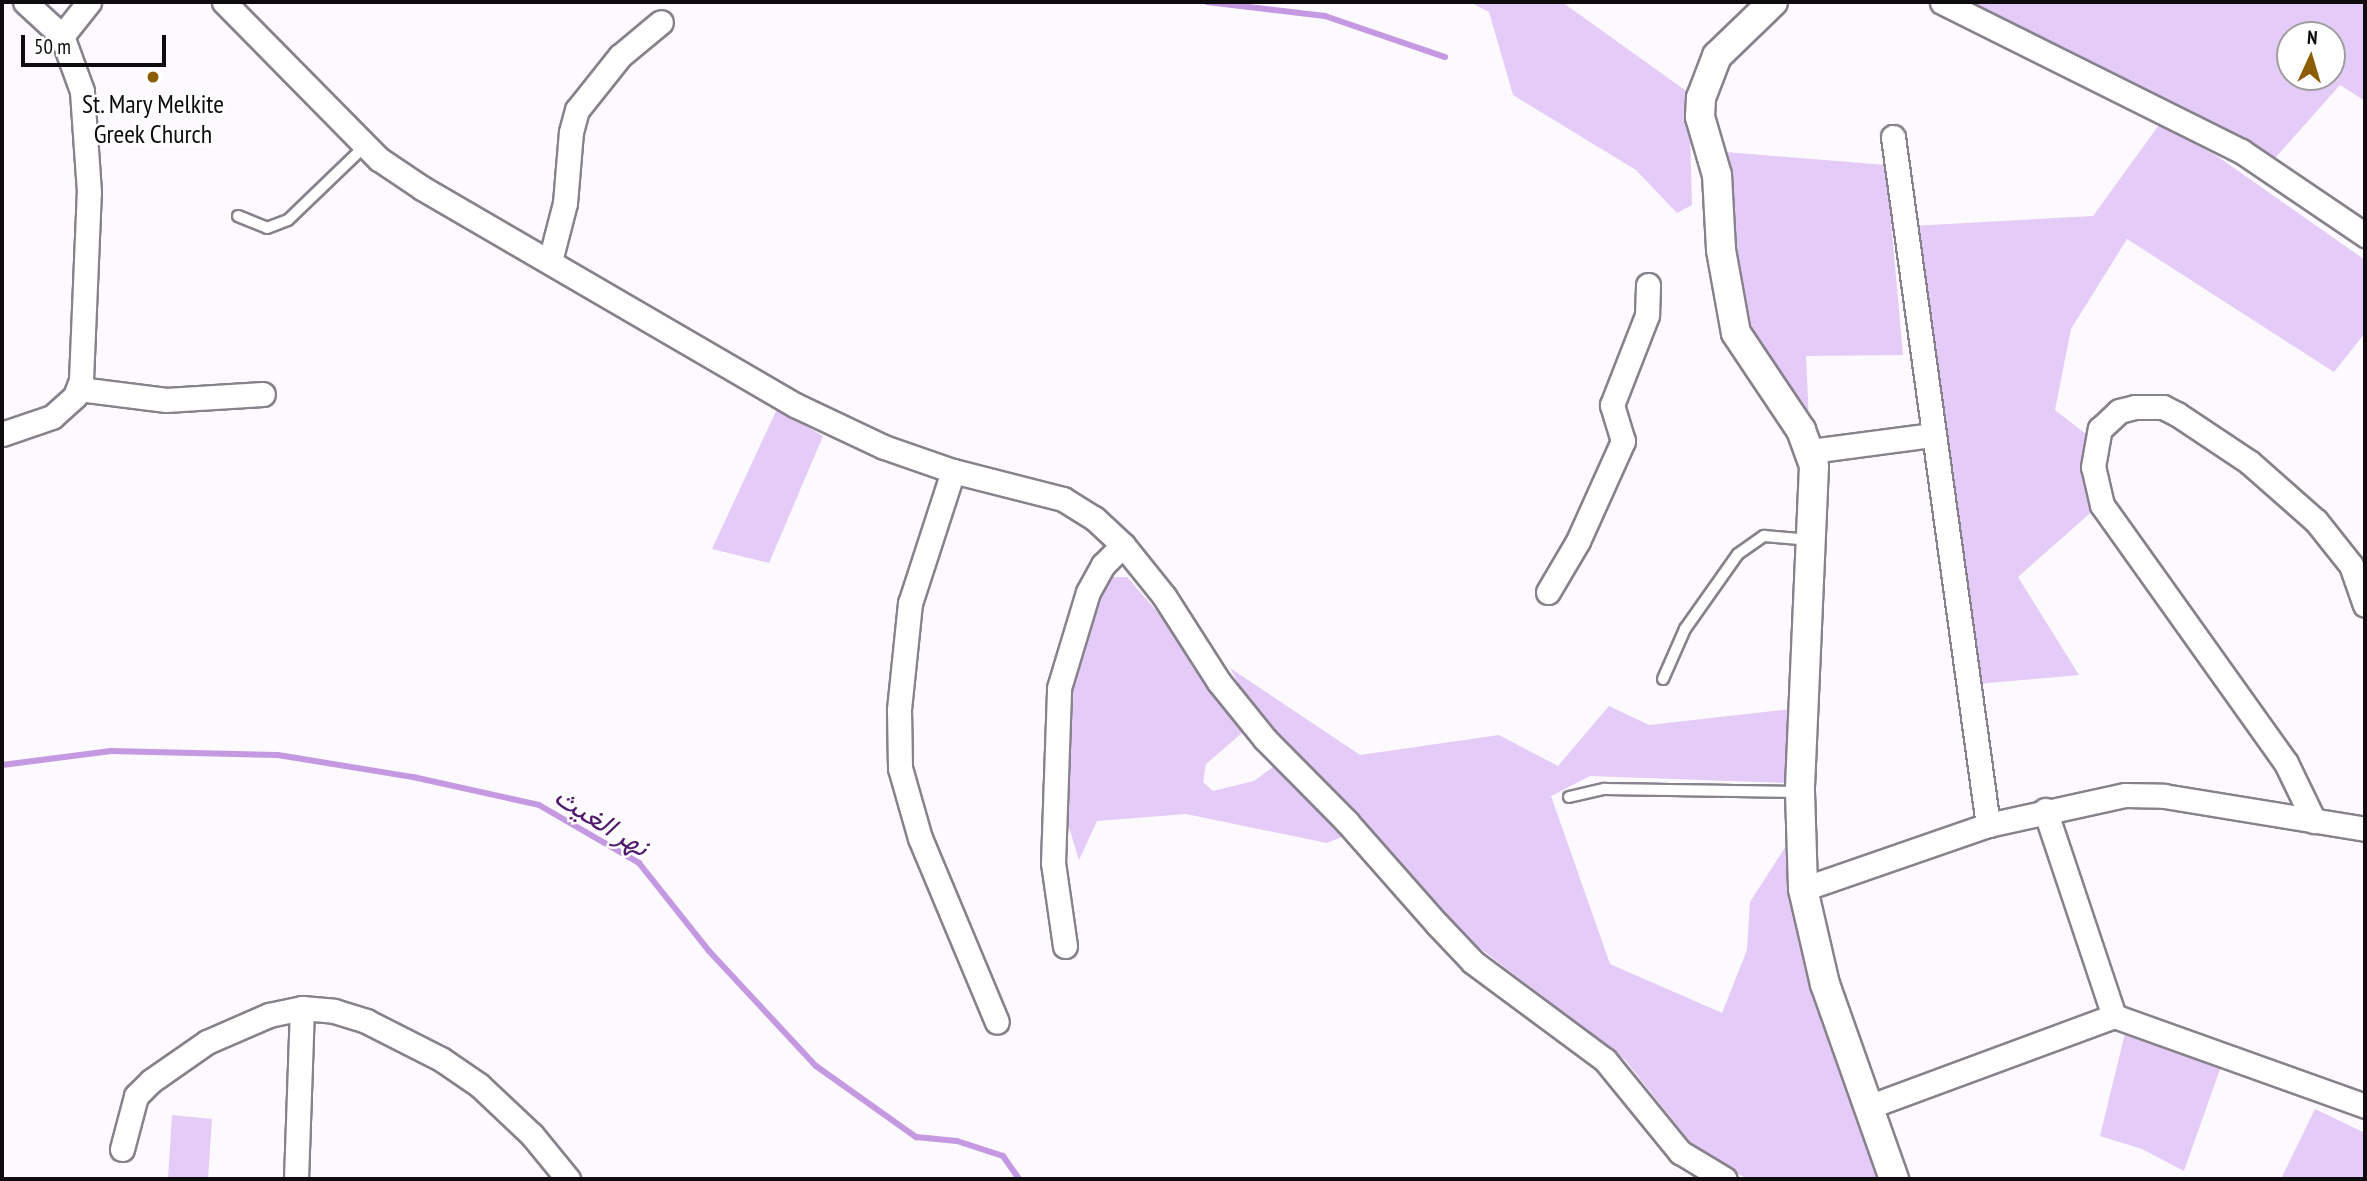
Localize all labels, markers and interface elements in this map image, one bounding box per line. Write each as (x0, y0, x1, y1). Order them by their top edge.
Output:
scale bar (24, 21, 170, 65)
north arrow (2276, 21, 2346, 91)
text: N (2306, 25, 2318, 49)
text: 50 m (34, 33, 71, 60)
marker: St. Mary Melkite Greek Church (145, 69, 161, 85)
place label: St. Mary Melkite Greek Church (81, 88, 225, 150)
water label: نهر الغيث (548, 779, 656, 863)

